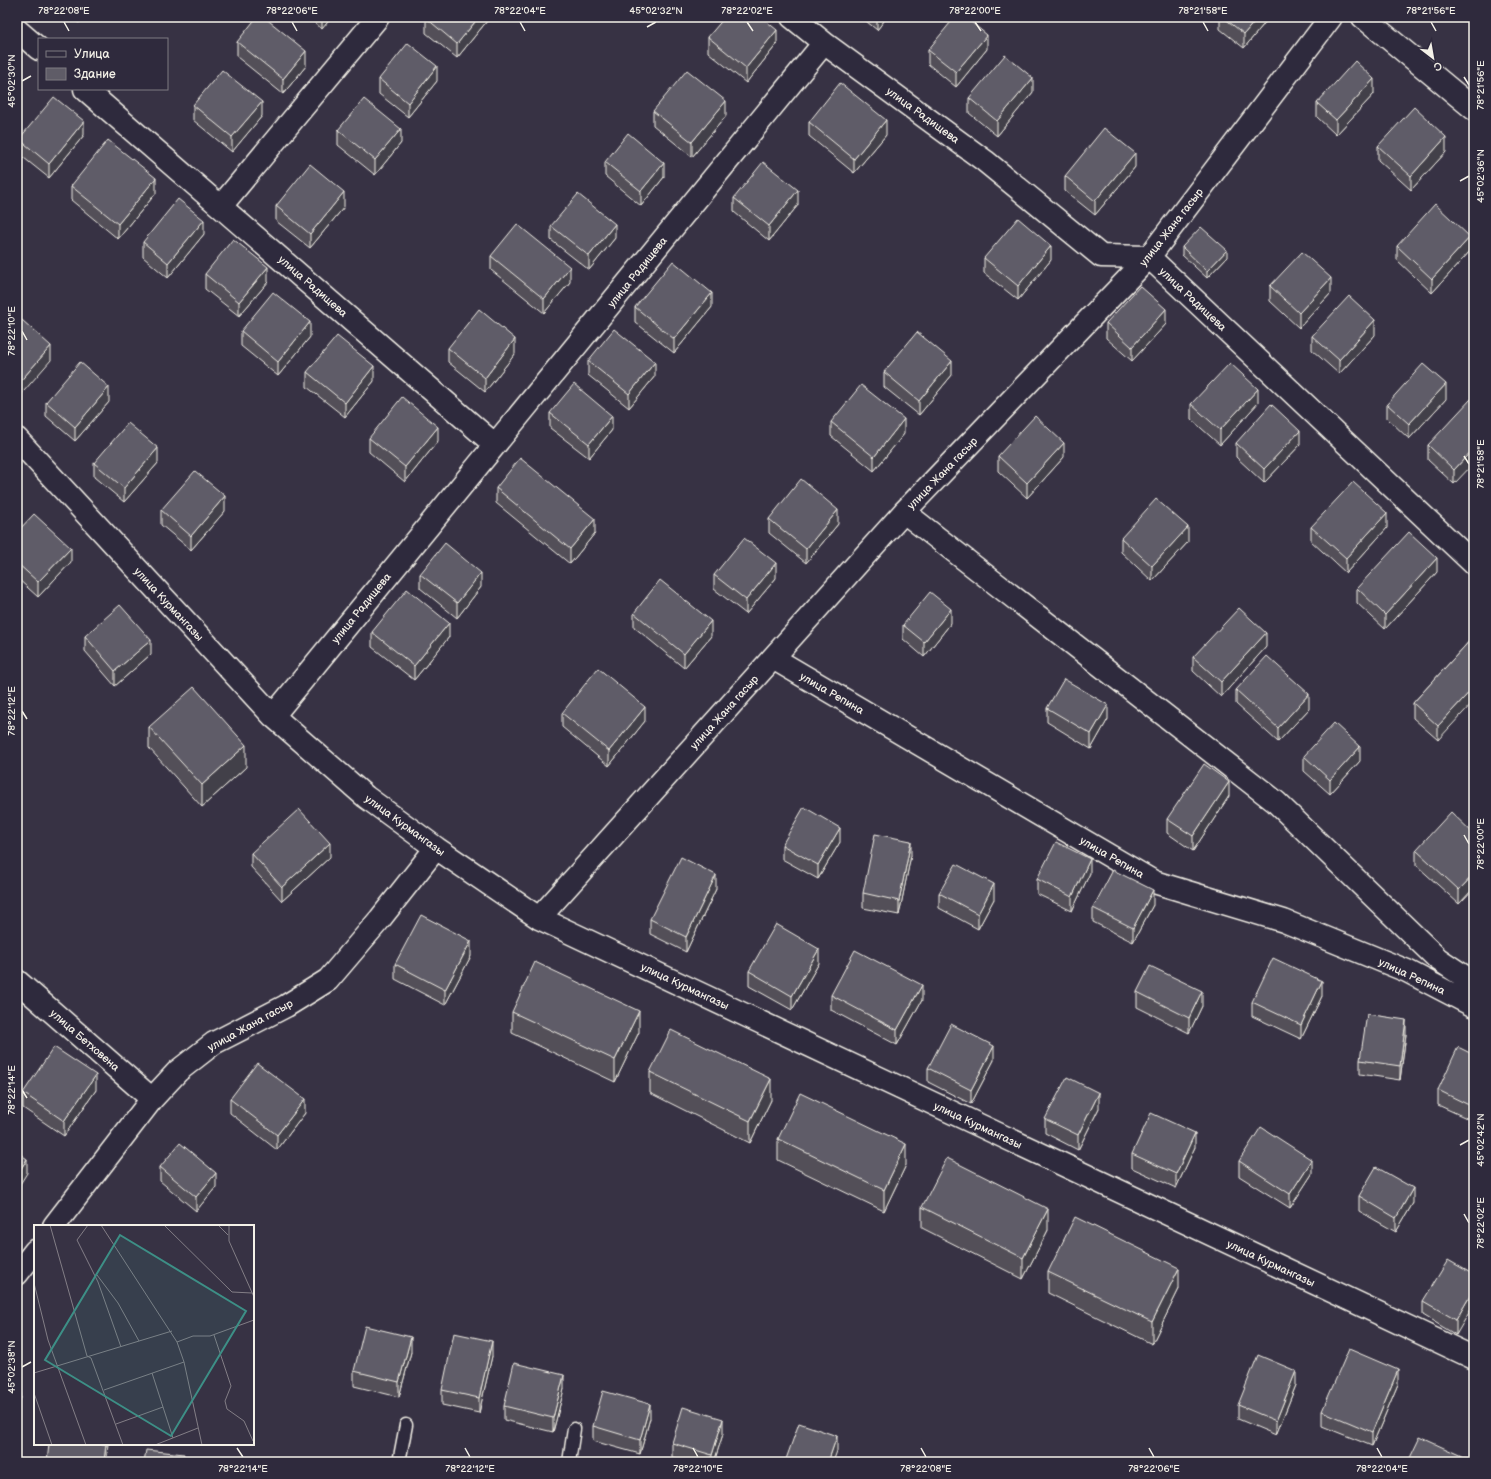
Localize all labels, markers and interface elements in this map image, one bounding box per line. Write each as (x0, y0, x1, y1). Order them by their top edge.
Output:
text: 78°22'08"E (38, 5, 90, 17)
text: 78°22'06"E (266, 5, 318, 17)
text: 78°22'04"E (494, 5, 546, 17)
text: 45°02'32"N (629, 5, 683, 17)
text: 78°22'02"E (721, 5, 773, 17)
text: 78°22'00"E (949, 5, 1001, 17)
text: 78°21'58"E (1178, 5, 1228, 17)
text: 78°21'56"E (1406, 5, 1456, 17)
legend (38, 38, 168, 90)
north arrow (1413, 38, 1453, 78)
text: Улица (74, 47, 110, 62)
text: 45°02'30"N (6, 54, 18, 108)
text: С (1431, 59, 1445, 74)
text: 78°21'56"E (1475, 60, 1487, 110)
text: Здание (74, 67, 116, 82)
street label: улица Радищева (884, 85, 962, 147)
text: 45°02'36"N (1475, 149, 1487, 203)
street label: улица Жана гасыр (1137, 185, 1206, 269)
street label: улица Радищева (605, 234, 670, 310)
street label: улица Радищева (276, 253, 350, 320)
street label: улица Радищева (1156, 265, 1229, 334)
text: 78°22'10"E (6, 306, 18, 356)
street label: улица Жана гасыр (905, 434, 981, 512)
text: 78°21'58"E (1475, 439, 1487, 489)
street label: улица Курмангазы (131, 565, 206, 644)
street label: улица Радищева (329, 570, 394, 646)
street label: улица Репина (797, 670, 866, 717)
street label: улица Жана гасыр (688, 672, 762, 752)
text: 78°22'12"E (6, 686, 18, 736)
street label: улица Курмангазы (362, 792, 447, 859)
text: 78°22'00"E (1475, 818, 1487, 870)
street label: улица Репина (1077, 834, 1146, 881)
street label: улица Репина (1377, 955, 1447, 998)
street label: улица Курмангазы (639, 960, 731, 1013)
street label: улица Жана гасыр (205, 996, 296, 1054)
street label: улица Бетховена (47, 1007, 122, 1074)
text: 78°22'14"E (6, 1065, 18, 1115)
street label: улица Курмангазы (932, 1099, 1024, 1152)
text: 45°02'42"N (1475, 1113, 1487, 1167)
text: 78°22'02"E (1475, 1197, 1487, 1249)
inset map (34, 1225, 254, 1445)
street label: улица Курмангазы (1225, 1237, 1317, 1290)
text: 45°02'38"N (6, 1340, 18, 1394)
text: 78°22'14"E (218, 1463, 268, 1475)
text: 78°22'12"E (445, 1463, 495, 1475)
text: 78°22'10"E (673, 1463, 723, 1475)
text: 78°22'08"E (900, 1463, 952, 1475)
text: 78°22'06"E (1128, 1463, 1180, 1475)
text: 78°22'04"E (1356, 1463, 1408, 1475)

